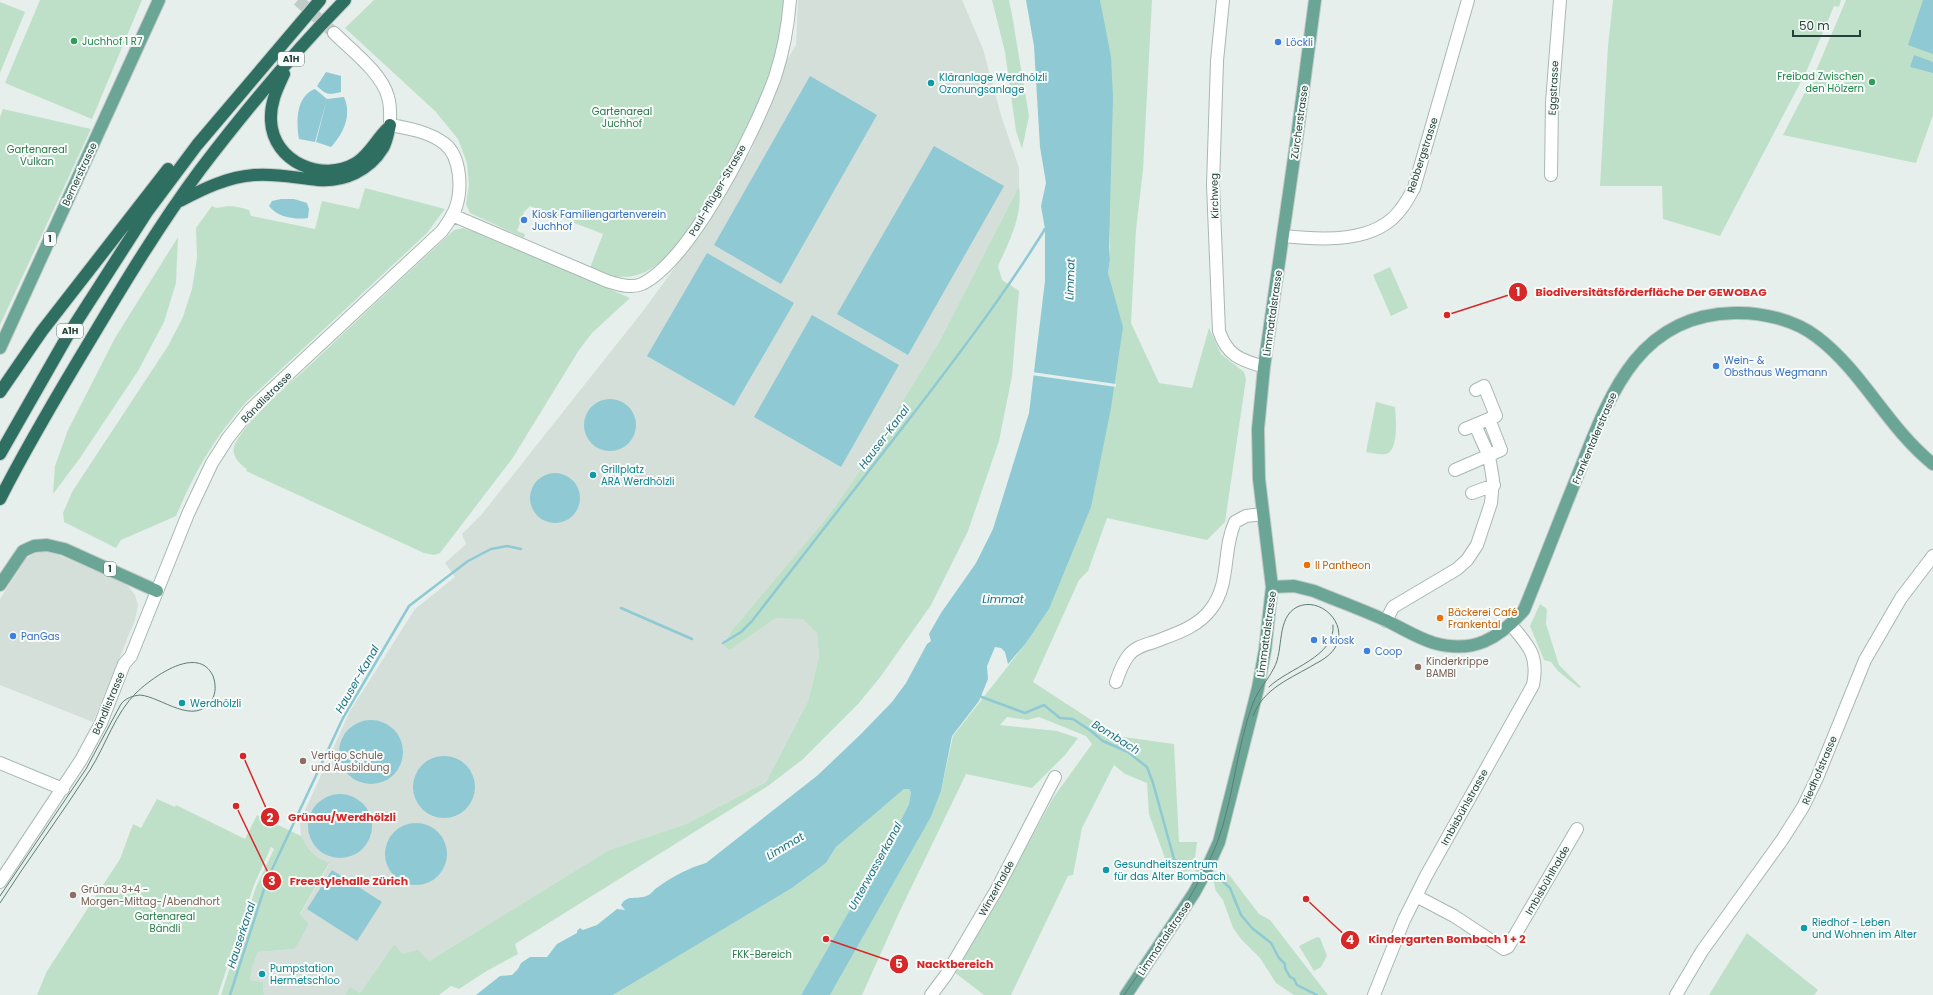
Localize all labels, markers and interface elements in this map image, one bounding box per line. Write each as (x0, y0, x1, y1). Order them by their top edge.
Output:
scale bar (1793, 12, 1860, 38)
text: 50 m (1799, 17, 1830, 34)
place label: Juchhof 1 R7 (82, 34, 143, 49)
place label: Löckli (1286, 35, 1313, 50)
marker: Juchhof 1 R7 (69, 36, 79, 46)
marker: Löckli (1273, 37, 1283, 47)
road number: A1H (278, 52, 304, 66)
street label: Eggstrasse (1545, 60, 1562, 116)
place label: Freibad Zwischen den Hölzern (1777, 69, 1864, 96)
place label: Kläranlage Werdhölzli Ozonungsanlage (939, 70, 1047, 97)
marker: Freibad Zwischen den Hölzern (1867, 77, 1877, 87)
marker: Kläranlage Werdhölzli Ozonungsanlage (926, 78, 936, 88)
street label: Zürcherstrasse (1287, 84, 1312, 160)
park label: Gartenareal Juchhof (592, 104, 652, 131)
street label: Rebbergstrasse (1403, 116, 1442, 195)
street label: Bernerstrasse (58, 140, 101, 208)
park label: Gartenareal Vulkan (7, 142, 67, 169)
street label: Paul-Pflüger-Strasse (685, 142, 750, 239)
street label: Kirchweg (1207, 173, 1222, 219)
place label: Kiosk Familiengartenverein Juchhof (532, 207, 666, 234)
marker: Kiosk Familiengartenverein Juchhof (519, 215, 529, 225)
road number: 1 (44, 232, 56, 246)
water label: Limmat (1061, 257, 1079, 300)
street label: Limmattalstrasse (1259, 269, 1286, 357)
callout: Biodiversitätsförderfläche Der GEWOBAG (1508, 280, 1775, 303)
text: 1 (1516, 283, 1520, 300)
text: Biodiversitätsförderfläche Der GEWOBAG (1535, 284, 1767, 300)
road number: A1H (57, 324, 83, 338)
place label: Wein- & Obsthaus Wegmann (1724, 353, 1828, 380)
marker: Wein- & Obsthaus Wegmann (1711, 361, 1721, 371)
street label: Bändlistrasse (237, 368, 295, 426)
street label: Frankentalerstrasse (1568, 390, 1621, 486)
water label: Hauser-Kanal (855, 402, 913, 472)
place label: Grillplatz ARA Werdhölzli (601, 462, 674, 489)
marker: Grillplatz ARA Werdhölzli (588, 470, 598, 480)
place label: Il Pantheon (1315, 558, 1371, 573)
marker: Il Pantheon (1302, 560, 1312, 570)
road number: 1 (104, 562, 116, 576)
street label: Limmattalstrasse (1253, 590, 1280, 678)
water label: Limmat (982, 591, 1025, 607)
place label: Bäckerei Café Frankental (1448, 605, 1517, 632)
marker: Bäckerei Café Frankental (1435, 613, 1445, 623)
place label: PanGas (21, 629, 60, 644)
marker: PanGas (8, 631, 18, 641)
place label: k kiosk (1322, 633, 1355, 648)
marker: k kiosk (1309, 635, 1319, 645)
water label: Hauser-Kanal (331, 642, 383, 716)
place label: Coop (1375, 644, 1403, 659)
marker: Coop (1362, 646, 1372, 656)
place label: Kinderkrippe BAMBI (1426, 654, 1489, 681)
marker: Kinderkrippe BAMBI (1413, 662, 1423, 672)
street label: Bändlistrasse (88, 669, 128, 737)
place label: Werdhölzli (190, 696, 241, 711)
marker: Werdhölzli (177, 698, 187, 708)
water label: Bombach (1089, 716, 1143, 758)
street label: Riedhofstrasse (1798, 733, 1841, 807)
place label: Vertigo Schule und Ausbildung (311, 748, 390, 775)
marker: Vertigo Schule und Ausbildung (298, 756, 308, 766)
street label: Imbisbühlstrasse (1437, 766, 1492, 848)
callout: Grünau/Werdhölzli (260, 806, 404, 829)
text: 2 (267, 809, 274, 826)
text: Grünau/Werdhölzli (288, 809, 396, 825)
water label: Unterwasserkanal (844, 819, 906, 913)
water label: Limmat (763, 828, 808, 864)
street label: Imbisbühlhalde (1521, 843, 1573, 918)
place label: Gesundheitszentrum für das Alter Bombach (1114, 857, 1226, 884)
street label: Winzerhalde (975, 858, 1018, 919)
marker: Gesundheitszentrum für das Alter Bombach (1101, 865, 1111, 875)
callout: Freestylehalle Zürich (262, 870, 416, 893)
text: 3 (268, 872, 276, 889)
text: Freestylehalle Zürich (290, 873, 408, 889)
place label: Grünau 3+4 - Morgen-Mittag-/Abendhort (81, 882, 220, 909)
marker: Grünau 3+4 - Morgen-Mittag-/Abendhort (68, 890, 78, 900)
street label: Limmattalstrasse (1134, 898, 1195, 978)
water label: Hauserkanal (223, 899, 259, 970)
park label: Gartenareal Bändli (135, 909, 195, 936)
place label: Riedhof - Leben und Wohnen im Alter (1812, 915, 1917, 942)
marker: Riedhof - Leben und Wohnen im Alter (1799, 923, 1809, 933)
callout: Kindergarten Bombach 1 + 2 (1340, 928, 1533, 951)
text: 4 (1346, 931, 1354, 948)
text: Kindergarten Bombach 1 + 2 (1368, 931, 1526, 947)
park label: FKK-Bereich (732, 947, 792, 962)
callout: Nacktbereich (889, 952, 1001, 975)
text: 5 (895, 955, 903, 972)
text: Nacktbereich (917, 956, 993, 972)
place label: Pumpstation Hermetschloo (270, 961, 340, 988)
marker: Pumpstation Hermetschloo (257, 969, 267, 979)

